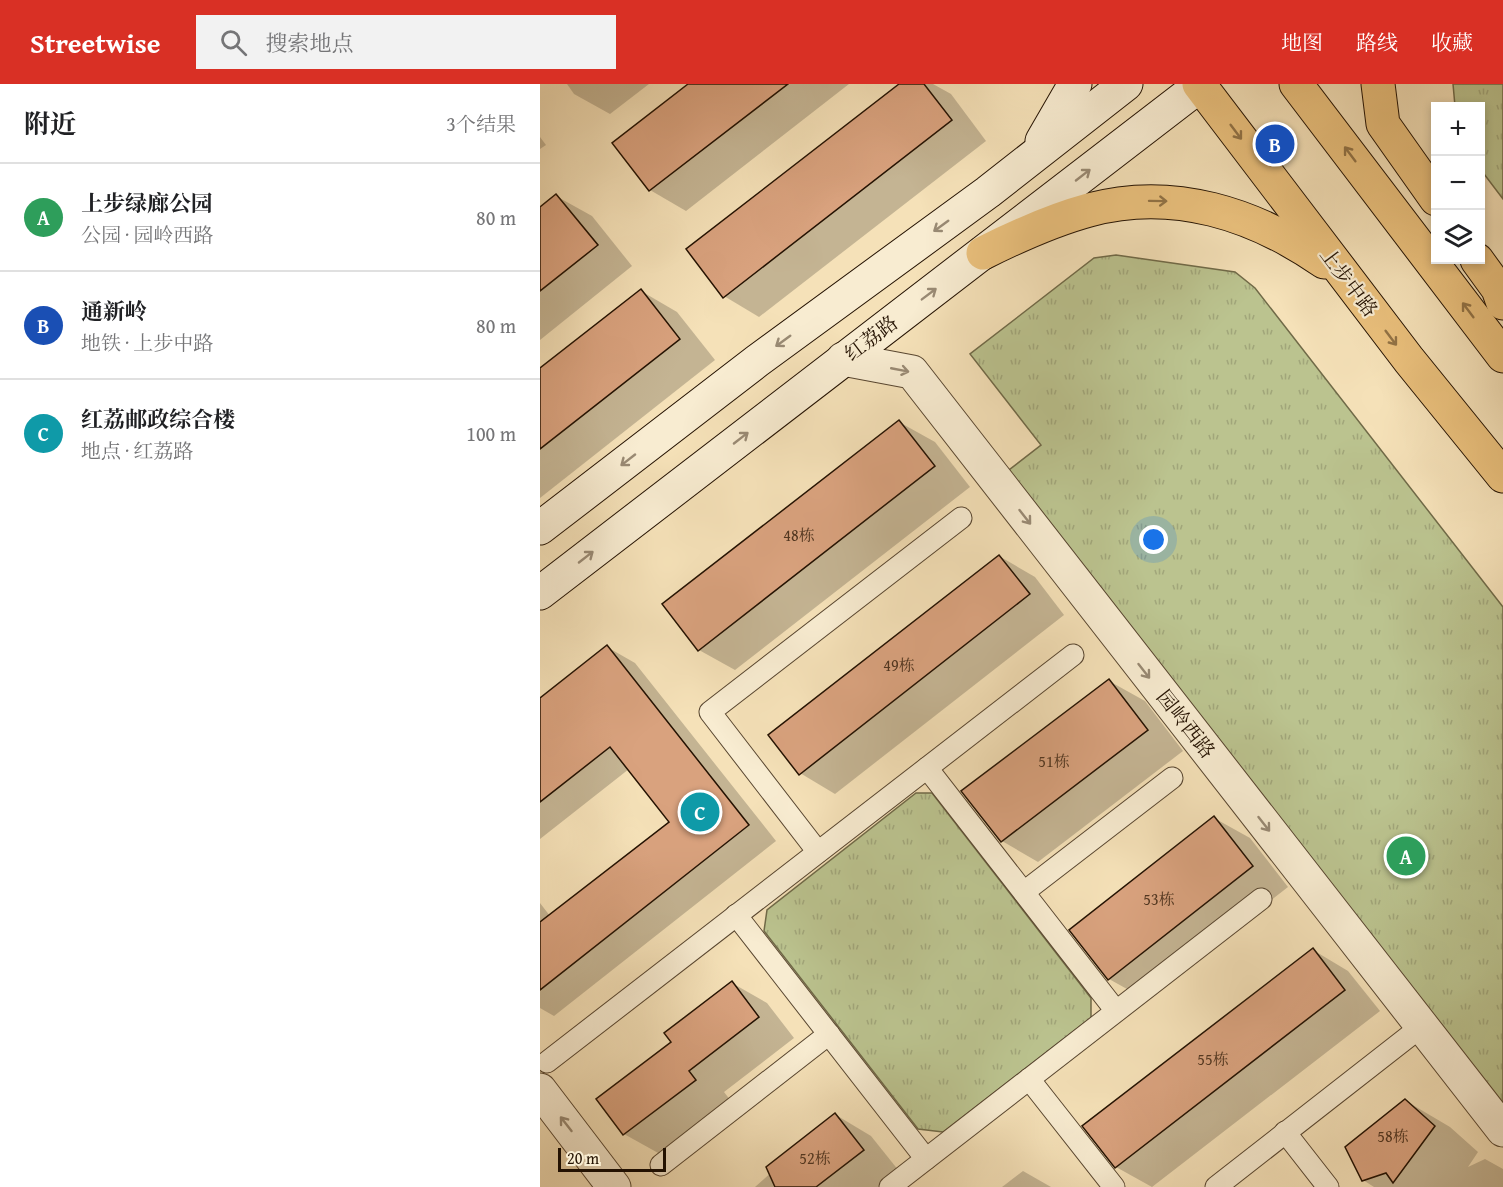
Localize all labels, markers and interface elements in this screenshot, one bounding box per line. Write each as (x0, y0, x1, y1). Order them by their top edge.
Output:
search box (196, 15, 616, 69)
text: Streetwise (30, 22, 160, 63)
icon: search (217, 26, 250, 59)
text: 搜索地点 (265, 27, 354, 59)
text: 地图 (1281, 27, 1323, 58)
text: 路线 (1356, 27, 1398, 58)
text: 收藏 (1431, 27, 1473, 58)
map controls (1431, 102, 1485, 264)
button: + (1431, 102, 1485, 156)
text: 附近 (24, 104, 76, 143)
text: 3个结果 (446, 109, 516, 138)
pin: B (1256, 122, 1294, 166)
one-way arrow (1229, 124, 1242, 140)
one-way arrow (1343, 147, 1356, 163)
button: − (1431, 156, 1485, 210)
one-way arrow (1075, 169, 1091, 181)
text: 上步绿廊公园 (81, 187, 213, 219)
one-way arrow (1147, 196, 1167, 207)
text: A (37, 203, 50, 232)
text: 80 m (476, 203, 516, 232)
button: layers (1431, 210, 1485, 264)
text: 公园 · 园岭西路 (81, 220, 213, 249)
one-way arrow (933, 220, 949, 232)
street label: 上步中路 (1314, 241, 1385, 322)
one-way arrow (921, 288, 937, 301)
text: 通新岭 (81, 295, 147, 327)
one-way arrow (1461, 302, 1474, 318)
street label: 红荔路 (838, 308, 903, 367)
text: B (37, 311, 50, 340)
text: 80 m (476, 311, 516, 340)
text: 地铁 · 上步中路 (81, 328, 213, 357)
one-way arrow (1385, 329, 1398, 345)
one-way arrow (776, 335, 792, 348)
one-way arrow (890, 365, 910, 376)
text: 红荔邮政综合楼 (81, 403, 235, 435)
text: C (38, 419, 49, 448)
text: 100 m (466, 419, 516, 448)
one-way arrow (732, 432, 748, 444)
text: 地点 · 红荔路 (81, 436, 193, 465)
one-way arrow (621, 453, 637, 466)
one-way arrow (1018, 509, 1031, 525)
house number: 48栋 (783, 523, 815, 547)
your location (1139, 525, 1168, 554)
one-way arrow (578, 551, 594, 563)
house number: 49栋 (883, 653, 915, 677)
one-way arrow (1138, 662, 1151, 678)
street label: 园岭西路 (1150, 683, 1222, 764)
house number: 51栋 (1038, 749, 1070, 773)
pin: C (680, 790, 720, 834)
one-way arrow (1258, 816, 1271, 832)
pin: A (1386, 834, 1426, 878)
house number: 53栋 (1143, 887, 1175, 911)
house number: 55栋 (1197, 1047, 1229, 1071)
one-way arrow (560, 1116, 573, 1132)
house number: 58栋 (1377, 1124, 1409, 1148)
scale bar (558, 1145, 666, 1172)
text: 20 m (567, 1146, 599, 1170)
house number: 52栋 (799, 1146, 831, 1170)

